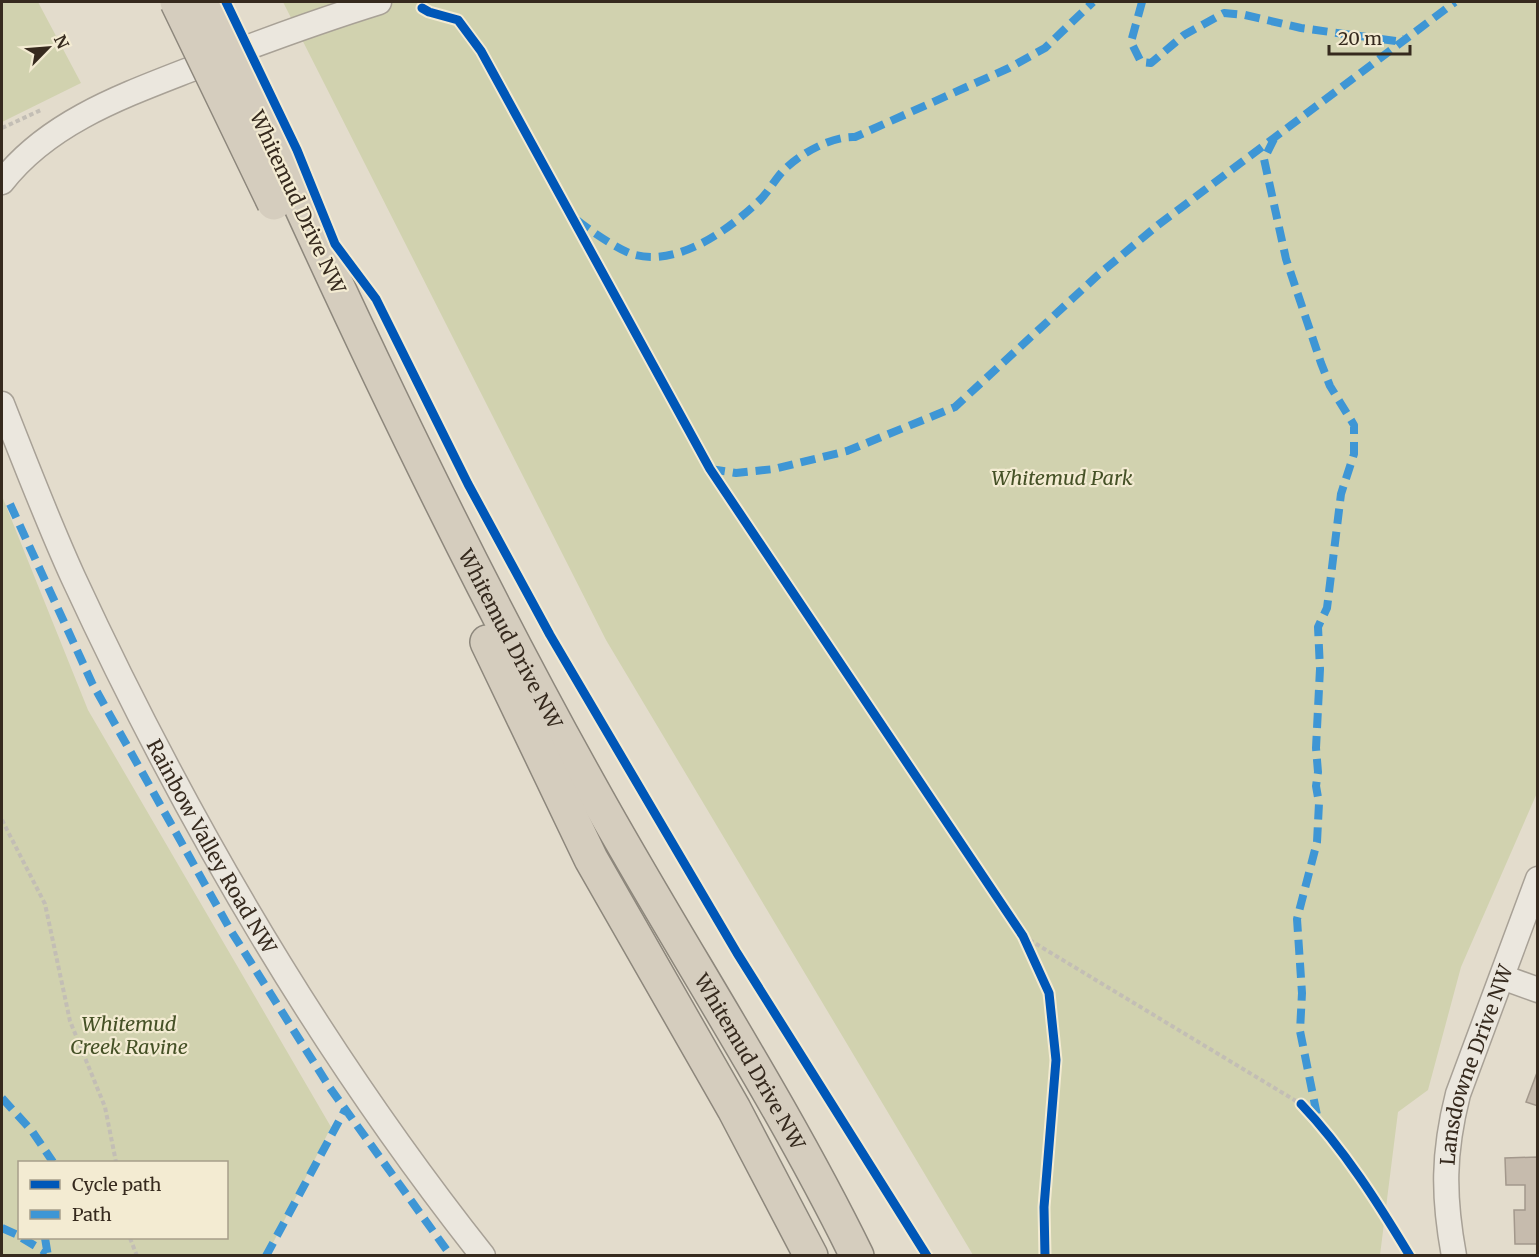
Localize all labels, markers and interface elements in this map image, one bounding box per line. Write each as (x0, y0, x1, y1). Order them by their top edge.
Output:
north arrow (18, 18, 78, 78)
scale bar (1329, 18, 1410, 56)
text: 20 m (1338, 27, 1382, 50)
text: N (50, 32, 73, 52)
street label: Whitemud Drive NW (244, 106, 352, 298)
park label: Whitemud Park (991, 465, 1133, 490)
street label: Whitemud Drive NW (453, 544, 569, 733)
street label: Rainbow Valley Road NW (142, 735, 283, 959)
street label: Lansdowne Drive NW (1434, 960, 1518, 1166)
street label: Whitemud Drive NW (689, 968, 812, 1155)
park label: Whitemud Creek Ravine (70, 1011, 188, 1059)
legend (18, 1161, 228, 1239)
text: Cycle path (72, 1173, 162, 1196)
text: Path (72, 1203, 112, 1226)

